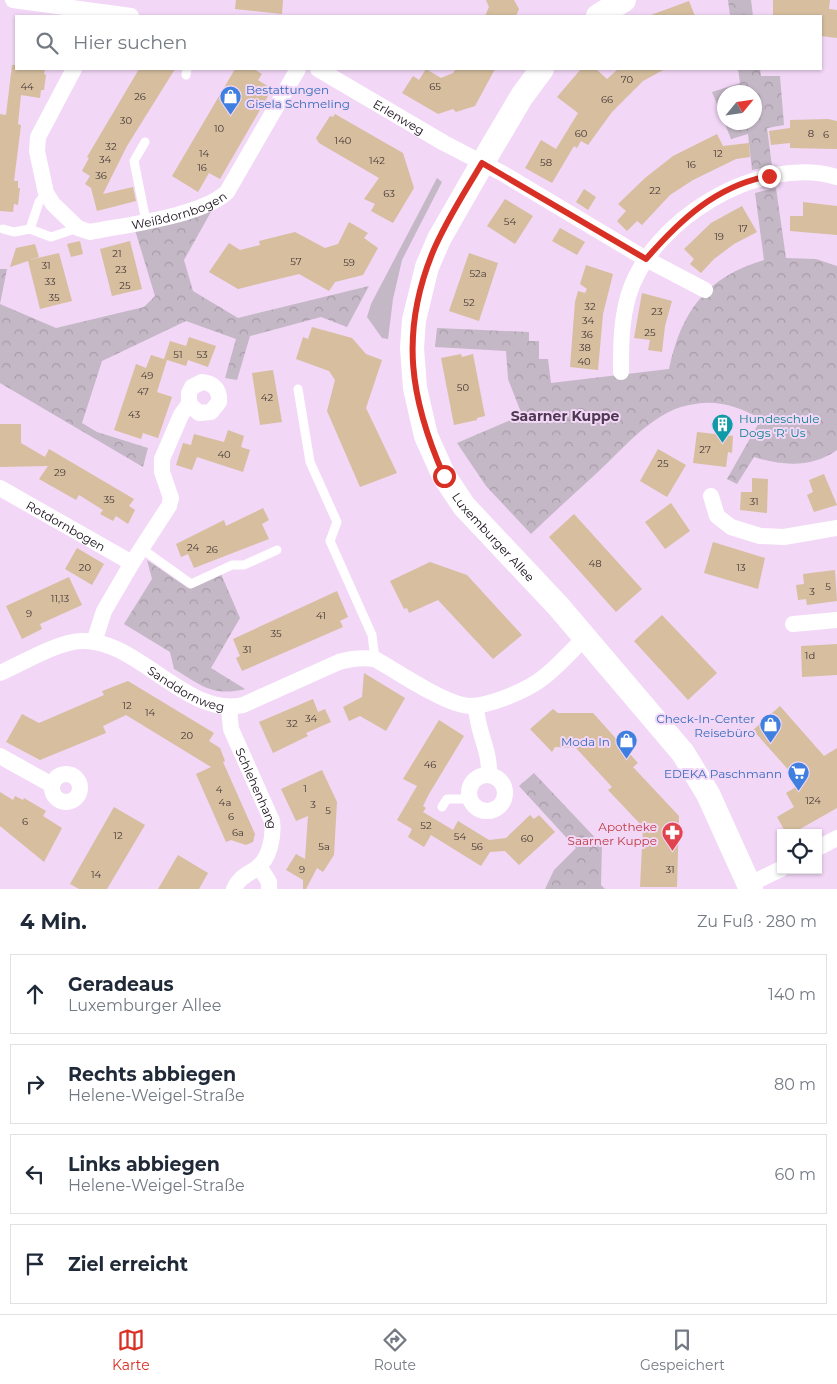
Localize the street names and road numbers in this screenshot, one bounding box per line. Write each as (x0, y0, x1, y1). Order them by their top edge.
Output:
street label: Erlenweg (371, 96, 427, 138)
street label: Weißdornbogen (130, 188, 229, 232)
street label: Luxemburger Allee (449, 489, 538, 584)
street label: Rotdornbogen (24, 497, 108, 554)
street label: Sanddornweg (145, 662, 226, 714)
street label: Schlehenhang (233, 745, 280, 829)

